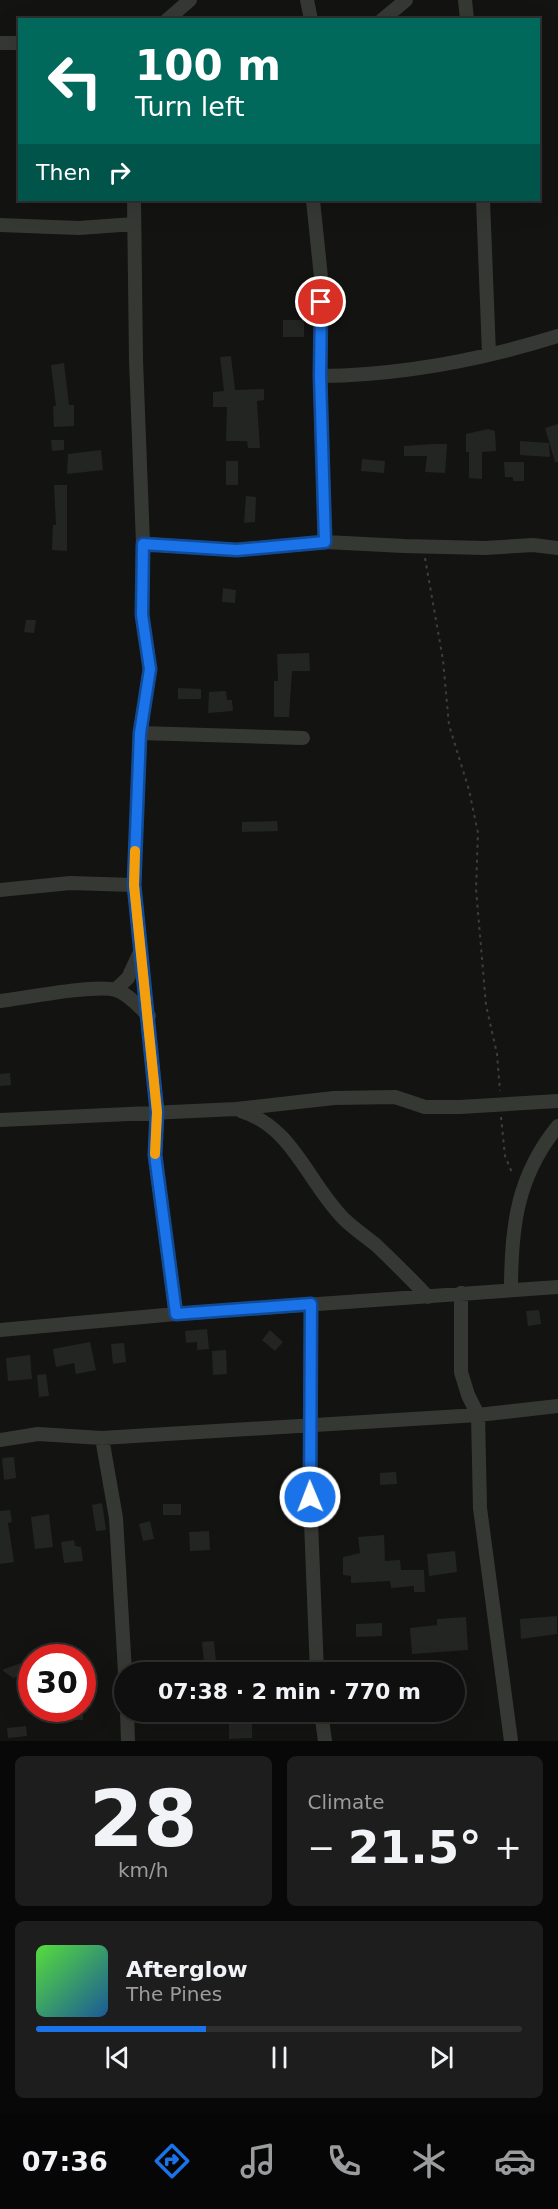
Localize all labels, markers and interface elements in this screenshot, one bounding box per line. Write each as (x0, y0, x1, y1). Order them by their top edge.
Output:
text: 100 m (135, 41, 281, 90)
icon: left (36, 42, 114, 120)
text: Turn left (135, 91, 245, 122)
icon: right (103, 156, 136, 189)
text: Then (36, 160, 91, 185)
pin (295, 276, 346, 327)
icon: arrive (304, 285, 337, 318)
position arrow (278, 1465, 342, 1529)
speed limit sign: 30 (18, 1644, 96, 1722)
text: 07:38 · 2 min · 770 m (158, 1679, 421, 1704)
text: 28 (89, 1774, 198, 1864)
text: Climate (308, 1790, 384, 1814)
text: 21.5° (348, 1821, 482, 1874)
text: − (308, 1828, 335, 1867)
text: + (494, 1828, 522, 1867)
text: km/h (118, 1858, 168, 1882)
text: Afterglow (126, 1957, 248, 1982)
text: The Pines (126, 1982, 222, 2006)
icon: previous (101, 2041, 134, 2074)
icon: pause (263, 2041, 296, 2074)
icon: next (425, 2041, 458, 2074)
icon: directions (151, 2140, 193, 2182)
icon: music (237, 2140, 279, 2182)
icon: phone (323, 2140, 365, 2182)
icon: climate (408, 2140, 450, 2182)
icon: car (494, 2140, 536, 2182)
text: 07:36 (22, 2146, 108, 2177)

